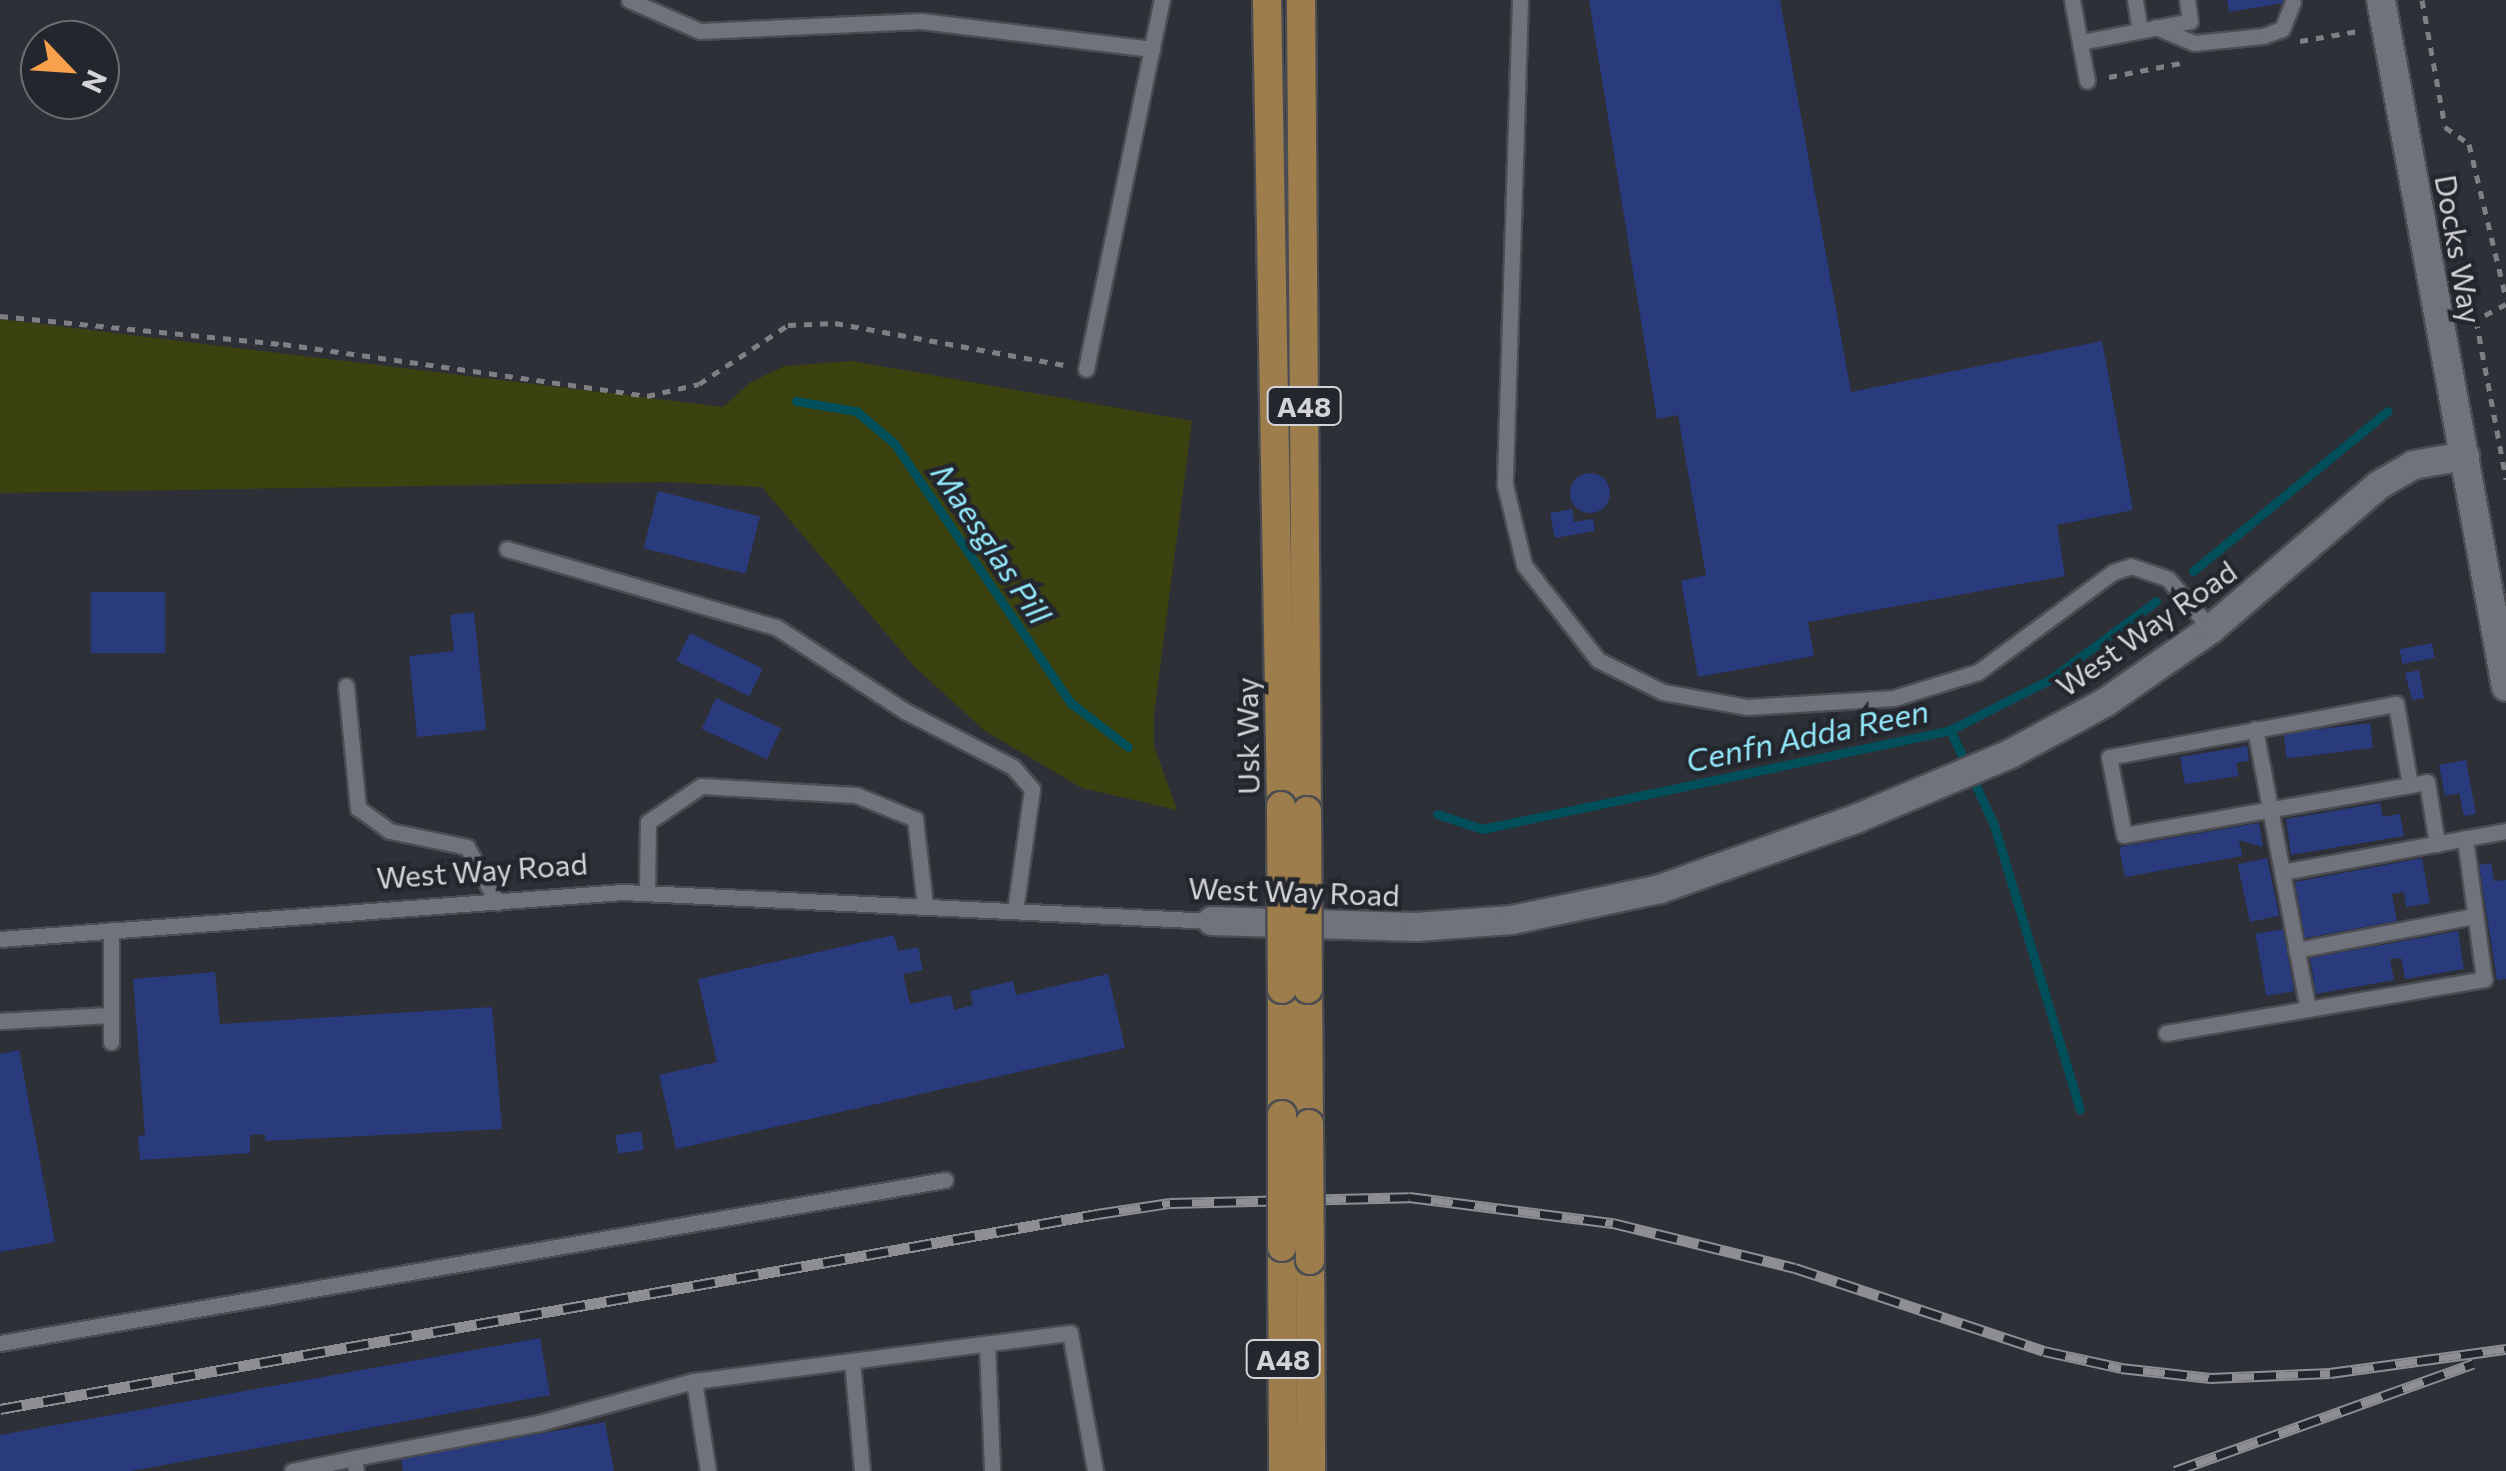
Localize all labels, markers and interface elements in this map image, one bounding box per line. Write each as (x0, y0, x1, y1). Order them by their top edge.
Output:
north arrow (20, 20, 120, 120)
text: N (76, 65, 115, 99)
street label: Docks Way (2428, 172, 2490, 326)
road number: A48 (1266, 383, 1342, 429)
water label: Maesglas Pill (924, 455, 1060, 631)
street label: West Way Road (2049, 553, 2243, 703)
street label: Usk Way (1228, 677, 1266, 795)
water label: Cenfn Adda Reen (1682, 691, 1932, 779)
street label: West Way Road (375, 845, 589, 895)
street label: West Way Road (1188, 869, 1400, 913)
road number: A48 (1246, 1336, 1320, 1382)

